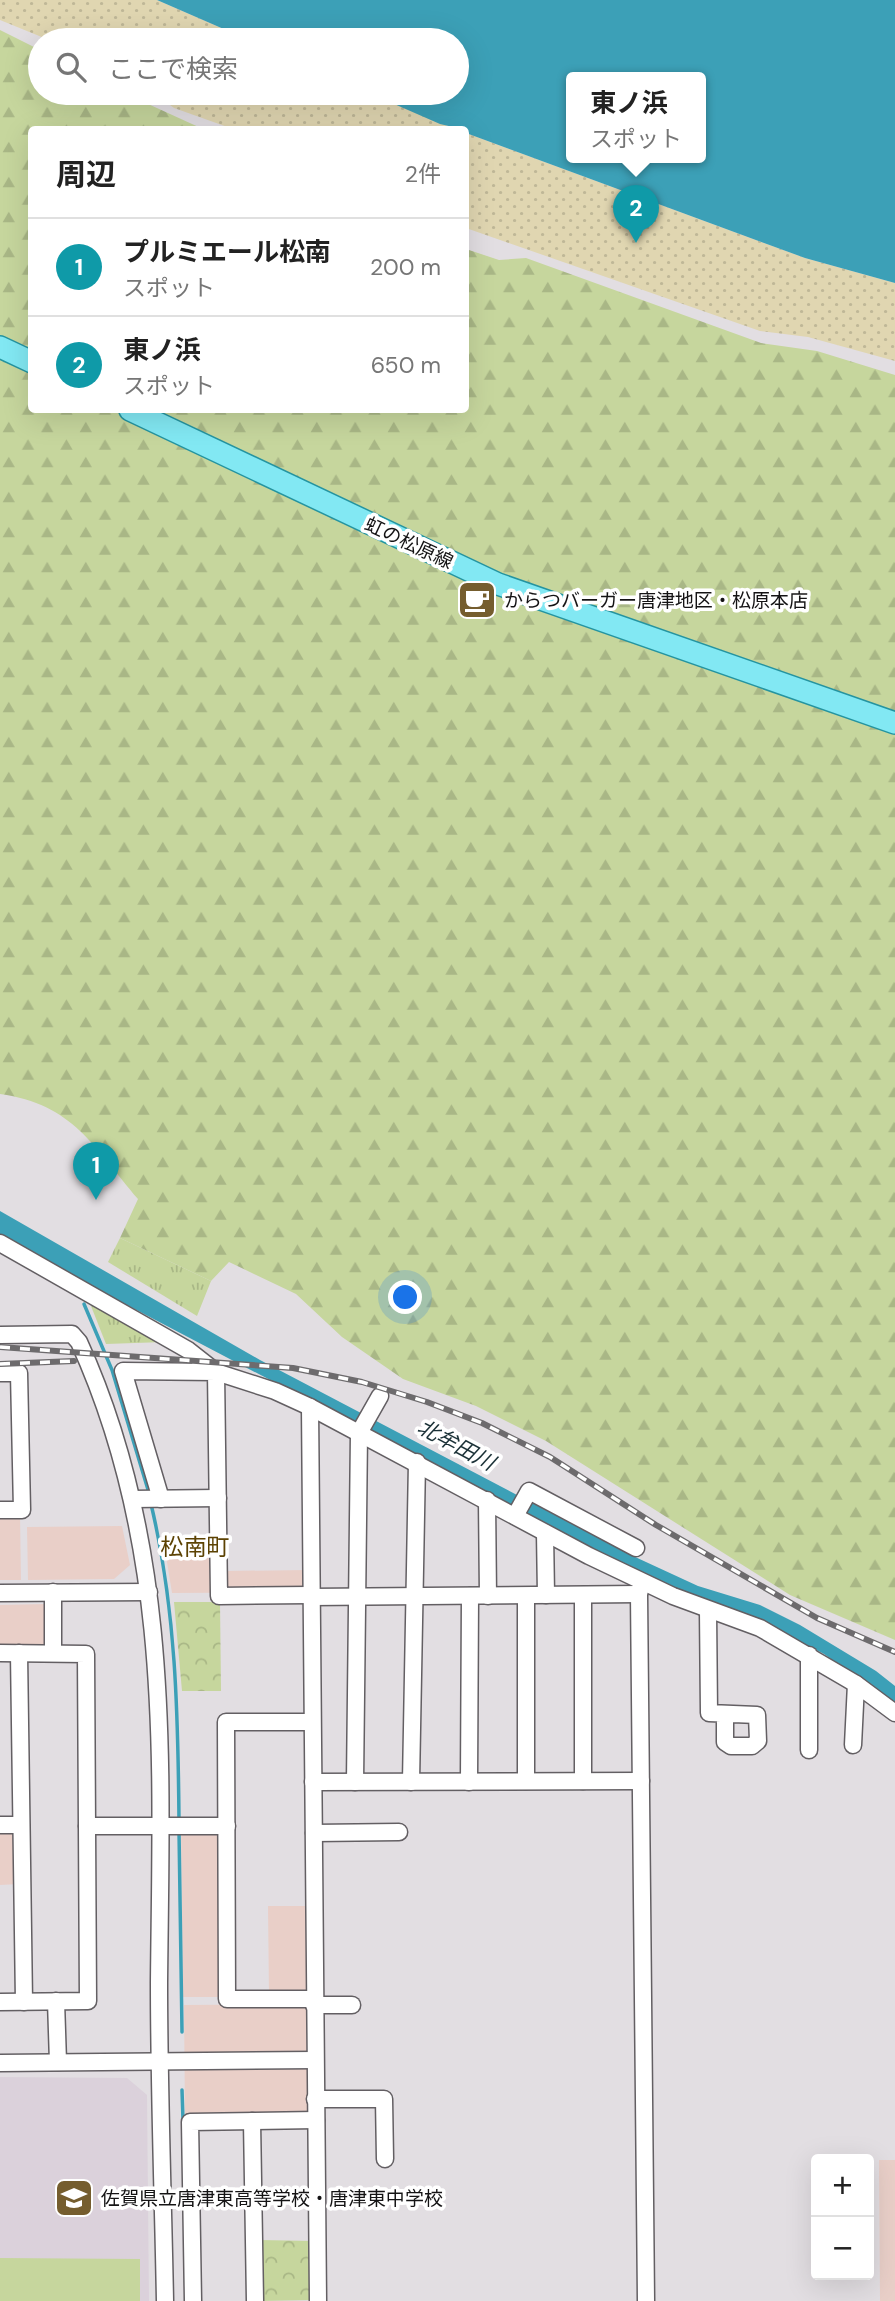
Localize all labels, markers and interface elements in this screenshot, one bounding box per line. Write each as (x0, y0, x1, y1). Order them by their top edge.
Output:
search box (28, 28, 469, 105)
icon: search (52, 48, 90, 86)
text: ここで検索 (108, 52, 238, 86)
popup (566, 72, 706, 163)
text: 東ノ浜 (590, 86, 668, 120)
text: スポット (590, 124, 682, 154)
text: 周辺 (56, 155, 116, 194)
text: 2件 (405, 159, 441, 189)
pin: 2 (613, 185, 659, 243)
text: プルミエール松南 (123, 235, 331, 269)
text: 1 (75, 252, 83, 282)
text: 200 m (370, 252, 441, 282)
text: スポット (123, 273, 215, 303)
text: 東ノ浜 (123, 333, 201, 367)
text: 2 (72, 350, 86, 380)
text: 650 m (371, 350, 441, 380)
text: スポット (123, 371, 215, 401)
street label: 虹の松原線 (361, 512, 457, 574)
cafe icon: からつバーガー唐津地区・松原本店 (456, 579, 498, 621)
place label: からつバーガー唐津地区・松原本店 (504, 588, 808, 613)
pin: 1 (73, 1142, 119, 1200)
your location (388, 1280, 422, 1314)
water label: 北牟田川 (412, 1413, 501, 1478)
district label: 松南町 (161, 1532, 230, 1562)
map controls (811, 2154, 874, 2280)
button: + (811, 2154, 874, 2217)
school or university icon: 佐賀県立唐津東高等学校・唐津東中学校 (53, 2177, 95, 2219)
place label: 佐賀県立唐津東高等学校・唐津東中学校 (101, 2186, 443, 2211)
button: − (811, 2217, 874, 2280)

